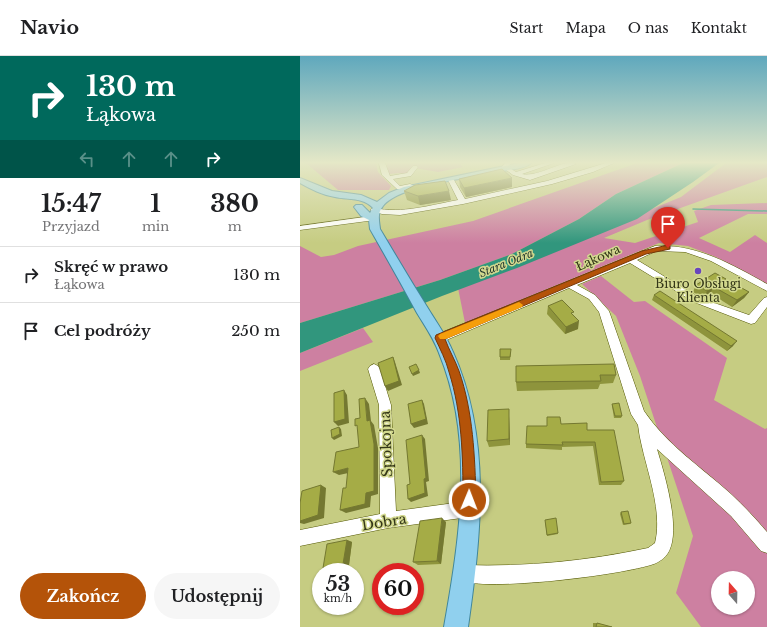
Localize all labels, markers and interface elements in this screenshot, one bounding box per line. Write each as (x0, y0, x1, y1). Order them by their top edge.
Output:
text: Navio (20, 16, 79, 39)
text: Start (509, 19, 543, 37)
text: Mapa (565, 19, 606, 37)
text: O nas (628, 19, 669, 37)
text: Kontakt (691, 19, 747, 37)
text: 130 m (86, 69, 176, 104)
icon: right (20, 72, 72, 124)
text: Łąkowa (86, 104, 156, 126)
icon: left (76, 148, 98, 170)
icon: ahead (118, 148, 140, 170)
icon: ahead (160, 148, 182, 170)
icon: right (202, 148, 224, 170)
text: 15:47 (41, 189, 101, 218)
text: 1 (150, 189, 161, 218)
text: 380 (210, 189, 259, 218)
pin (651, 207, 685, 248)
icon: arrive (657, 213, 679, 235)
text: Przyjazd (42, 218, 100, 235)
text: min (142, 218, 169, 235)
text: m (228, 218, 242, 235)
street label: Łąkowa (573, 241, 622, 274)
water label: Stara Odra (477, 246, 535, 280)
text: Skręć w prawo (54, 257, 168, 276)
icon: right (20, 264, 42, 286)
text: 130 m (233, 265, 280, 284)
marker: Biuro Obsługi Klienta (693, 266, 703, 276)
text: Łąkowa (54, 276, 105, 293)
place label: Biuro Obsługi Klienta (655, 276, 741, 305)
icon: arrive (20, 320, 42, 342)
text: Cel podróży (54, 321, 151, 340)
text: 250 m (231, 321, 280, 340)
street label: Spokojna (376, 410, 396, 478)
position arrow (448, 479, 490, 521)
street label: Dobra (360, 510, 408, 534)
speed limit sign: 60 (372, 563, 424, 615)
north arrow (711, 571, 755, 615)
map controls (711, 571, 755, 615)
text: 53 (326, 572, 350, 596)
button: Zakończ (20, 573, 146, 619)
button: Udostępnij (154, 573, 280, 619)
text: km/h (324, 592, 352, 605)

